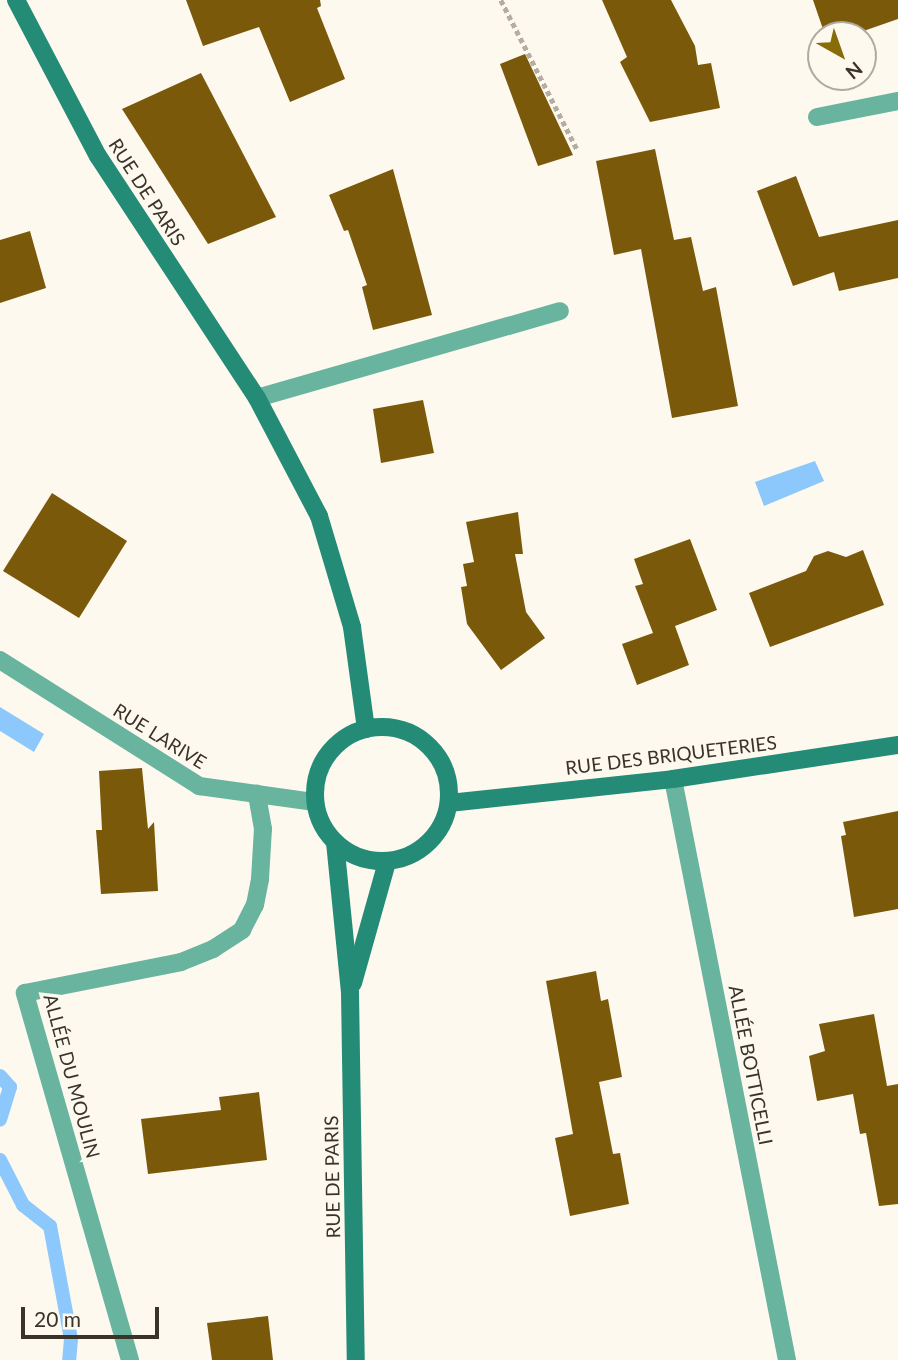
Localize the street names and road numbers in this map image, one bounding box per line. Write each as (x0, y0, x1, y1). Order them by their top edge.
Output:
street label: RUE DE PARIS (104, 134, 190, 250)
street label: RUE LARIVE (109, 698, 211, 774)
street label: RUE DES BRIQUETERIES (564, 731, 778, 779)
street label: ALLÉE BOTTICELLI (724, 983, 778, 1147)
street label: ALLÉE DU MOULIN (39, 991, 105, 1161)
street label: RUE DE PARIS (320, 1115, 344, 1239)

